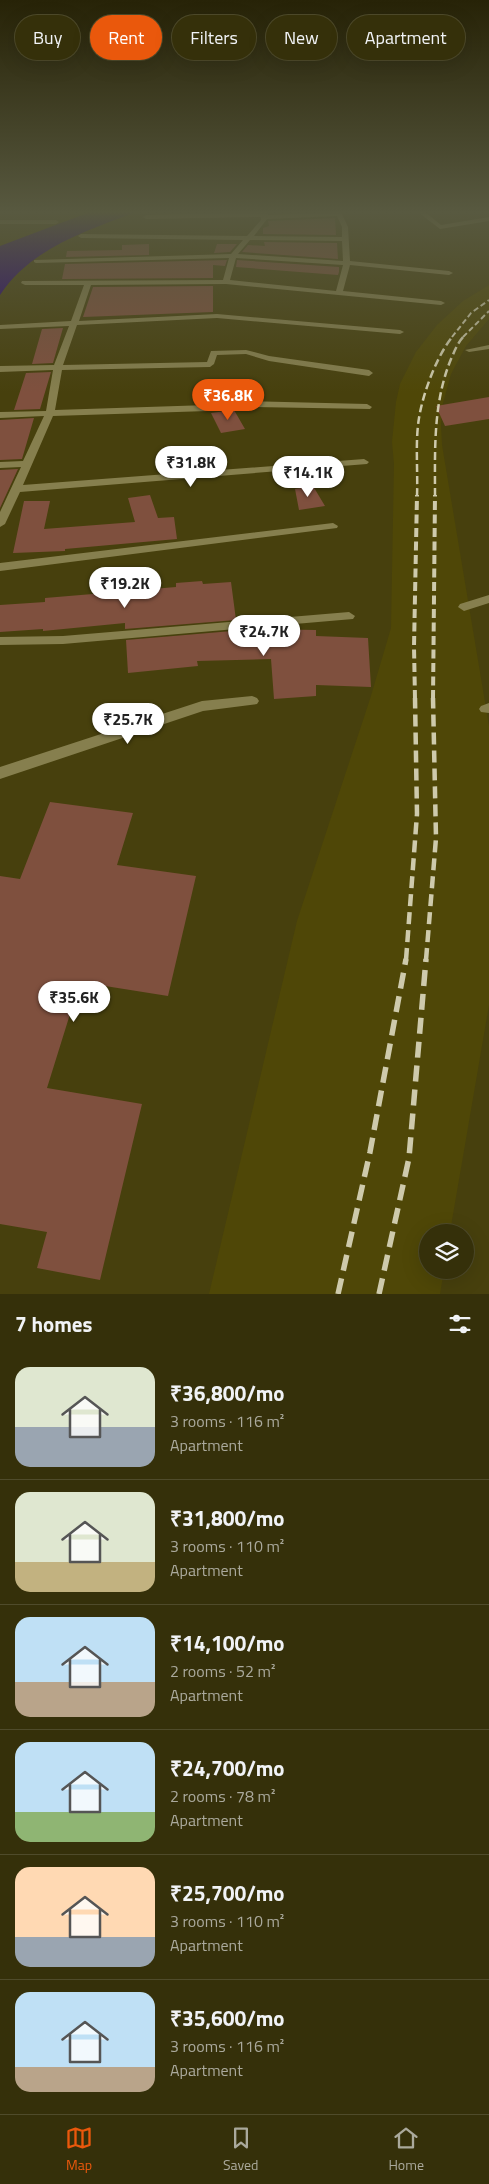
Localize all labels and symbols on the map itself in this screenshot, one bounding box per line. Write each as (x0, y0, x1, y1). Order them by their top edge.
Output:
pin: ₹36.8K (187, 378, 269, 421)
pin: ₹31.8K (150, 446, 232, 488)
pin: ₹14.1K (267, 456, 349, 498)
pin: ₹19.2K (84, 566, 166, 609)
pin: ₹24.7K (223, 614, 305, 657)
pin: ₹25.7K (87, 702, 169, 745)
pin: ₹35.6K (33, 980, 115, 1023)

